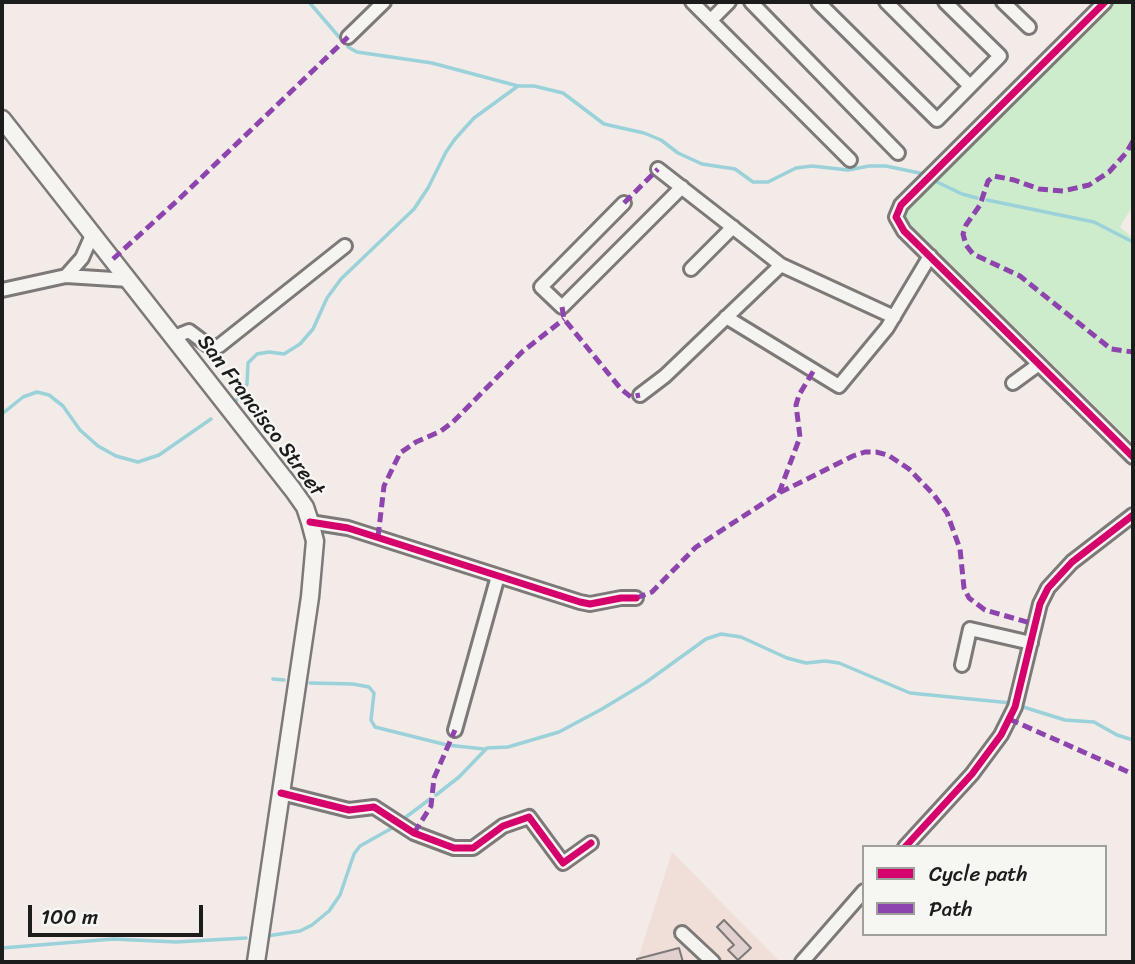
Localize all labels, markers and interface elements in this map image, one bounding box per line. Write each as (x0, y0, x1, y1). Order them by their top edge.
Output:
street label: San Francisco Street (191, 330, 329, 502)
legend (862, 845, 1107, 936)
text: Cycle path (929, 855, 1028, 893)
scale bar (32, 890, 206, 934)
text: Path (929, 890, 972, 928)
text: 100 m (41, 898, 98, 936)

